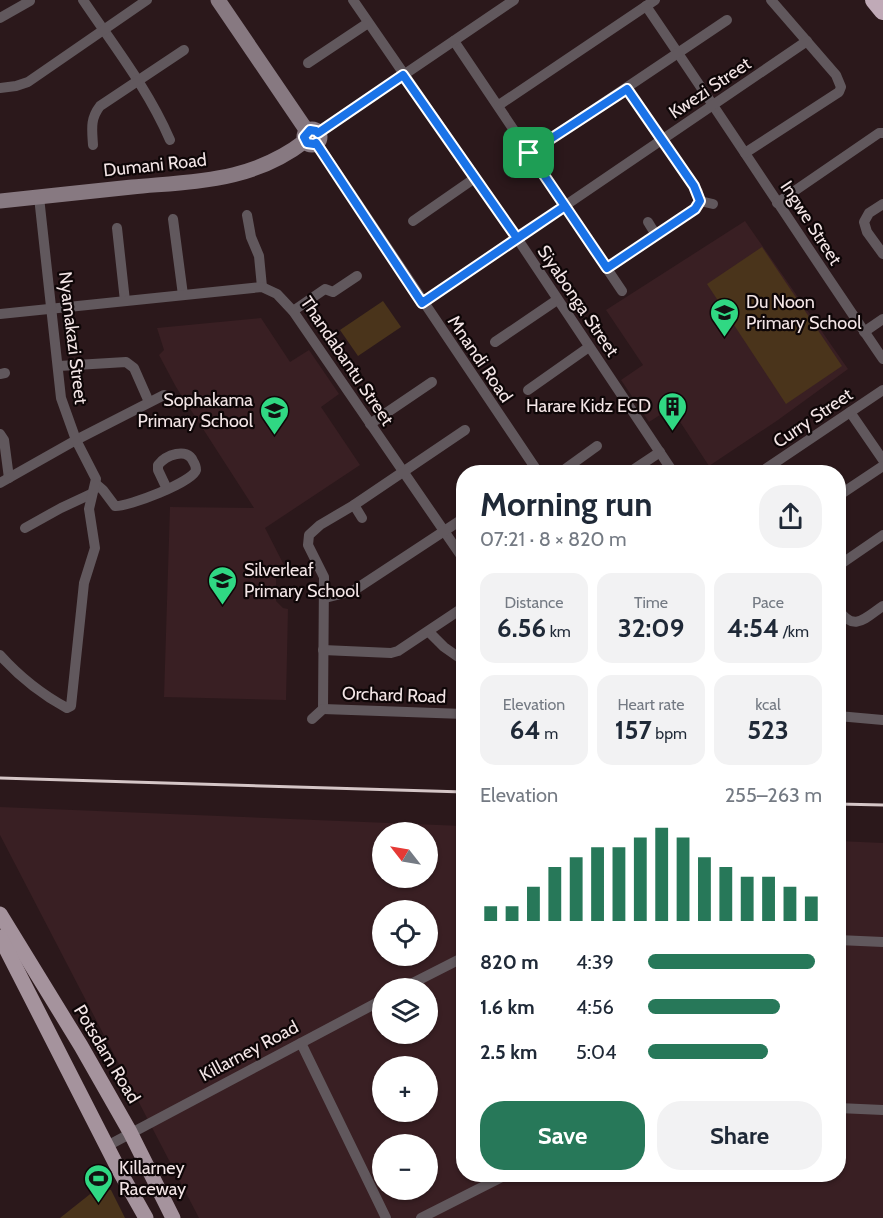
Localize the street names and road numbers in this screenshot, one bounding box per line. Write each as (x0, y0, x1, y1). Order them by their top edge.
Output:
street label: Kwezi Street (665, 53, 755, 123)
street label: Dumani Road (102, 149, 208, 181)
street label: Ingwe Street (776, 177, 846, 269)
street label: Siyabonga Street (533, 241, 623, 361)
street label: Nyamakazi Street (54, 270, 92, 406)
street label: Thandabantu Street (296, 292, 398, 430)
street label: Mnandi Road (443, 311, 517, 407)
street label: Curry Street (769, 383, 857, 453)
street label: Orchard Road (341, 682, 447, 708)
street label: Potsdam Road (69, 1001, 145, 1107)
street label: Killarney Road (196, 1016, 302, 1086)

